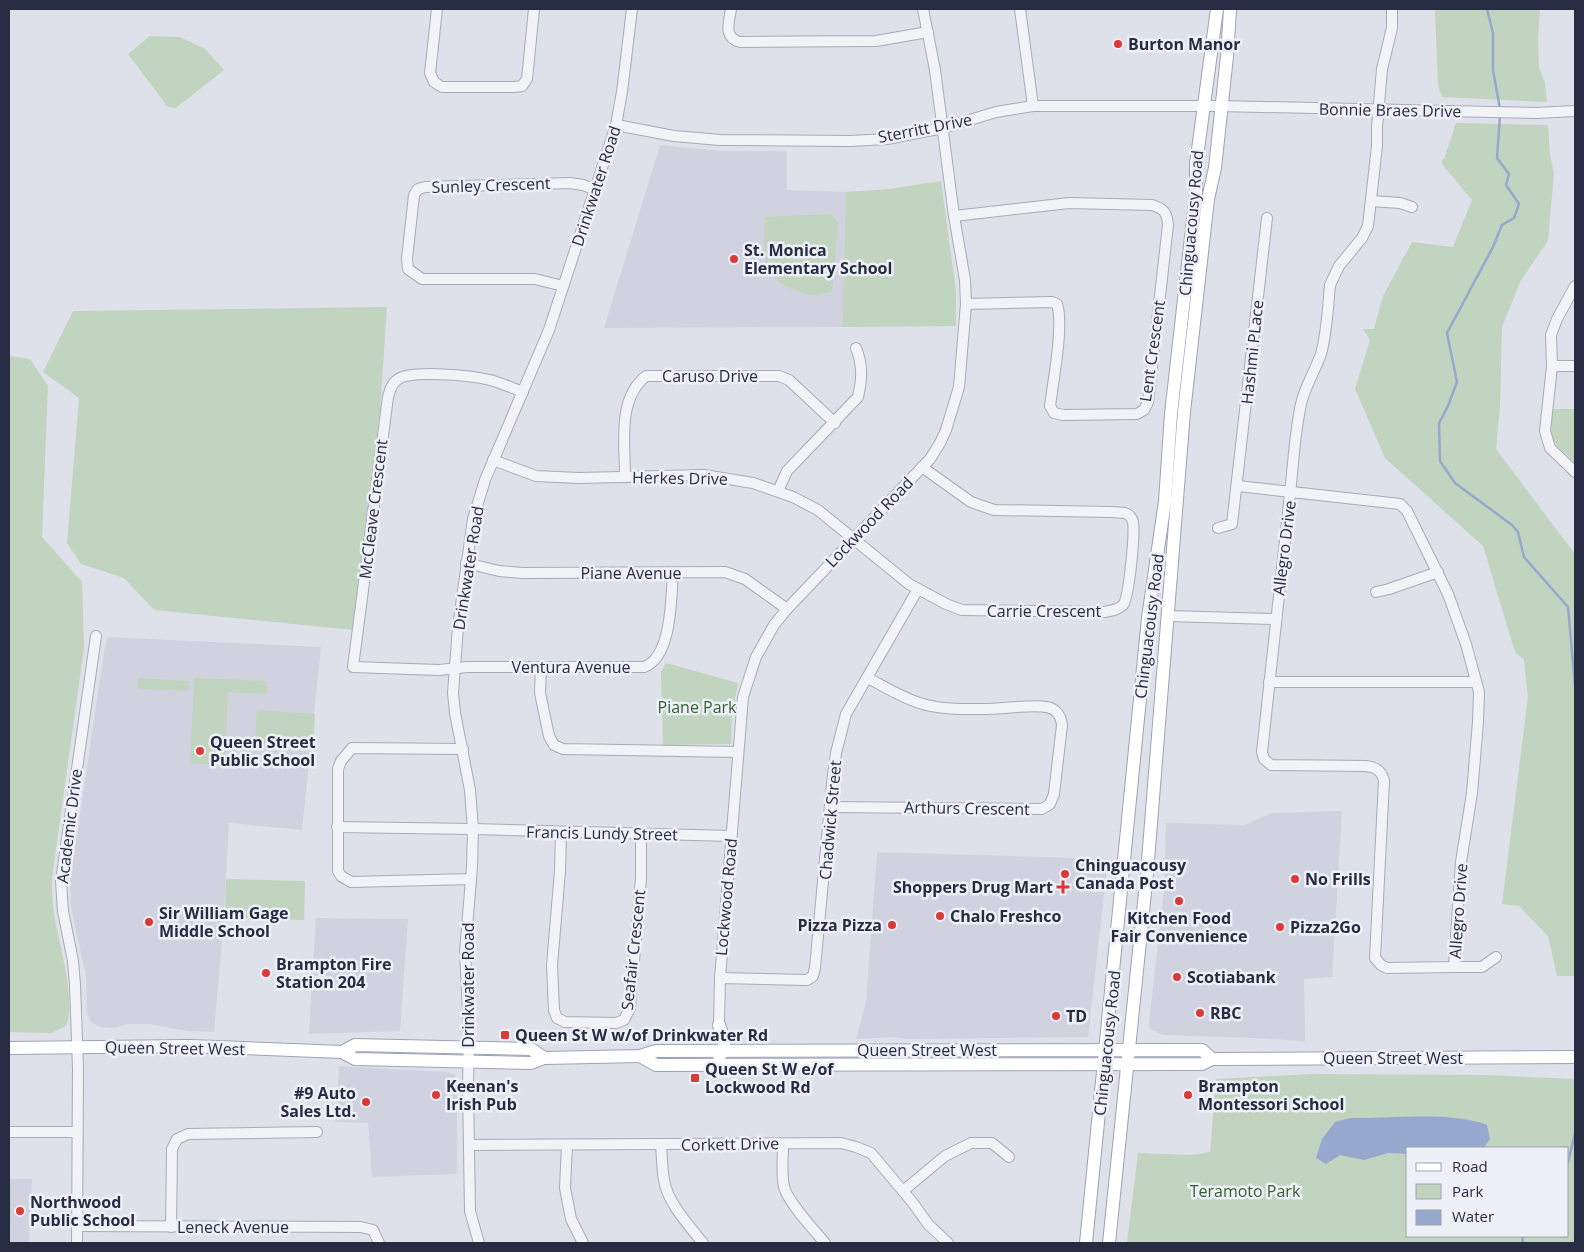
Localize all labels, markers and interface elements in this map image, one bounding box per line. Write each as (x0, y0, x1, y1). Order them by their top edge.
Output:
place label: Burton Manor (1128, 33, 1241, 55)
marker: Burton Manor (1112, 38, 1124, 50)
street label: Bonnie Braes Drive (1319, 98, 1461, 122)
street label: Sterritt Drive (876, 108, 974, 148)
street label: Drinkwater Road (566, 123, 626, 249)
street label: Chinguacousy Road (1174, 149, 1208, 297)
street label: Sunley Crescent (431, 172, 551, 198)
place label: St. Monica Elementary School (744, 239, 892, 279)
marker: St. Monica Elementary School (728, 253, 740, 265)
street label: Lent Crescent (1134, 298, 1170, 403)
street label: Hashmi PLace (1236, 299, 1268, 405)
street label: Caruso Drive (662, 365, 758, 387)
street label: McCleave Crescent (354, 438, 393, 580)
street label: Herkes Drive (632, 466, 728, 490)
street label: Lockwood Road (820, 472, 918, 572)
street label: Allegro Drive (1267, 499, 1301, 597)
street label: Drinkwater Road (447, 504, 489, 632)
street label: Chinguacousy Road (1129, 552, 1169, 700)
street label: Piane Avenue (580, 562, 682, 584)
street label: Carrie Crescent (987, 600, 1102, 622)
street label: Ventura Avenue (511, 656, 631, 678)
park label: Piane Park (658, 696, 737, 718)
place label: Queen Street Public School (210, 731, 316, 771)
marker: Queen Street Public School (194, 745, 206, 757)
street label: Chadwick Street (814, 759, 846, 881)
street label: Academic Drive (51, 767, 87, 885)
street label: Arthurs Crescent (904, 796, 1030, 820)
street label: Francis Lundy Street (526, 821, 678, 845)
street label: Lockwood Road (710, 837, 742, 957)
place label: Chinguacousy Canada Post (1075, 854, 1187, 894)
street label: Allegro Drive (1444, 863, 1472, 959)
marker: Chinguacousy Canada Post (1059, 868, 1071, 880)
place label: No Frills (1305, 868, 1371, 890)
marker: No Frills (1289, 873, 1301, 885)
place label: Shoppers Drug Mart (893, 876, 1053, 898)
marker: Shoppers Drug Mart (1057, 881, 1069, 893)
street label: Seafair Crescent (616, 888, 650, 1011)
marker: Kitchen Food Fair Convenience (1173, 895, 1185, 907)
place label: Sir William Gage Middle School (159, 902, 288, 942)
place label: Chalo Freshco (950, 905, 1062, 927)
place label: Kitchen Food Fair Convenience (1111, 907, 1247, 947)
marker: Chalo Freshco (934, 910, 946, 922)
place label: Pizza Pizza (797, 914, 882, 936)
marker: Sir William Gage Middle School (143, 916, 155, 928)
place label: Pizza2Go (1290, 916, 1361, 938)
marker: Pizza Pizza (886, 919, 898, 931)
marker: Pizza2Go (1274, 921, 1286, 933)
street label: Drinkwater Road (457, 922, 479, 1048)
place label: Brampton Fire Station 204 (276, 953, 391, 993)
place label: Scotiabank (1187, 966, 1276, 988)
marker: Brampton Fire Station 204 (260, 967, 272, 979)
street label: Chinguacousy Road (1088, 969, 1126, 1117)
marker: Scotiabank (1171, 971, 1183, 983)
place label: RBC (1210, 1002, 1242, 1024)
place label: TD (1066, 1005, 1087, 1027)
marker: RBC (1194, 1007, 1206, 1019)
marker: TD (1050, 1010, 1062, 1022)
place label: Queen St W w/of Drinkwater Rd (515, 1024, 768, 1046)
marker: Queen St W w/of Drinkwater Rd (499, 1029, 511, 1041)
street label: Queen Street West (105, 1036, 246, 1060)
street label: Queen Street West (857, 1039, 997, 1061)
street label: Queen Street West (1323, 1047, 1463, 1069)
place label: Queen St W e/of Lockwood Rd (705, 1058, 834, 1098)
marker: Queen St W e/of Lockwood Rd (689, 1072, 701, 1084)
place label: Keenan's Irish Pub (446, 1075, 518, 1115)
place label: Brampton Montessori School (1198, 1075, 1344, 1115)
place label: #9 Auto Sales Ltd. (280, 1082, 356, 1122)
marker: Keenan's Irish Pub (430, 1089, 442, 1101)
marker: Brampton Montessori School (1182, 1089, 1194, 1101)
marker: #9 Auto Sales Ltd. (360, 1096, 372, 1108)
street label: Corkett Drive (681, 1132, 779, 1156)
legend (1406, 1147, 1569, 1237)
text: Road (1452, 1156, 1488, 1176)
park label: Teramoto Park (1190, 1180, 1301, 1202)
text: Park (1452, 1181, 1483, 1201)
place label: Northwood Public School (30, 1191, 135, 1231)
marker: Northwood Public School (14, 1205, 26, 1217)
text: Water (1452, 1206, 1494, 1226)
street label: Leneck Avenue (177, 1216, 289, 1238)

